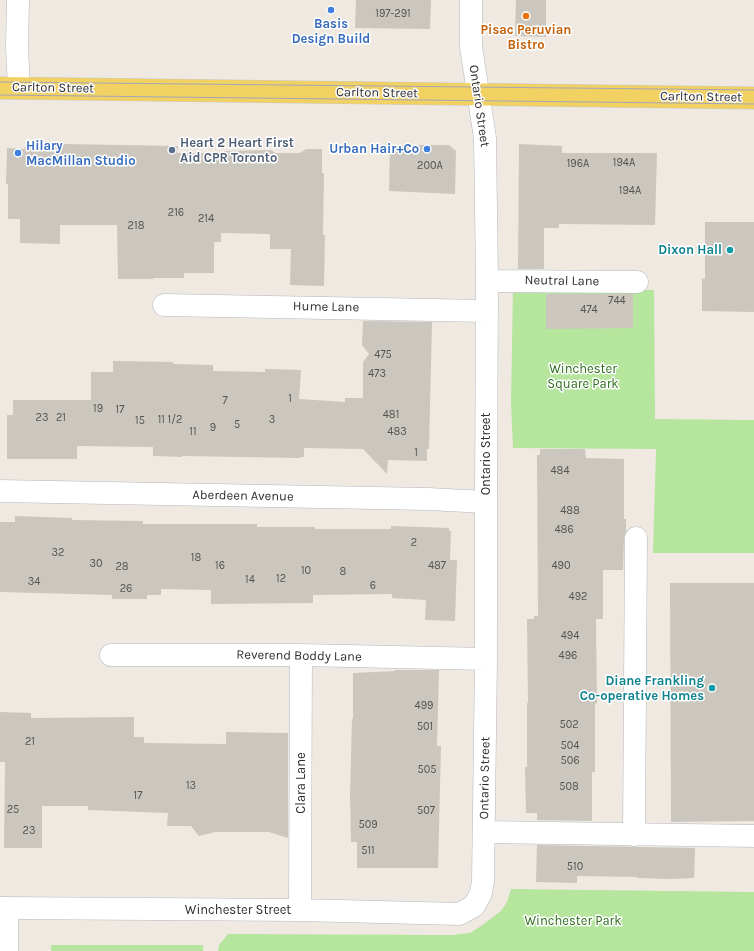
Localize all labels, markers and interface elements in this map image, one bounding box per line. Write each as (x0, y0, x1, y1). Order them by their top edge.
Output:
marker: Basis Design Build (326, 5, 336, 15)
house number: 197-291 (375, 7, 411, 21)
marker: Pisac Peruvian Bistro (521, 11, 531, 21)
place label: Basis Design Build (292, 16, 370, 47)
place label: Pisac Peruvian Bistro (481, 22, 571, 53)
street label: Ontario Street (466, 64, 492, 148)
street label: Carlton Street (12, 79, 94, 97)
street label: Carlton Street (336, 84, 418, 102)
street label: Carlton Street (660, 88, 742, 106)
place label: Heart 2 Heart First Aid CPR Toronto (180, 135, 294, 166)
place label: Hilary MacMillan Studio (26, 138, 136, 169)
place label: Urban Hair+Co (329, 141, 419, 157)
marker: Urban Hair+Co (422, 144, 432, 154)
marker: Heart 2 Heart First Aid CPR Toronto (167, 145, 177, 155)
marker: Hilary MacMillan Studio (13, 148, 23, 158)
house number: 194A (613, 156, 635, 170)
house number: 196A (567, 157, 589, 171)
house number: 200A (417, 159, 443, 173)
house number: 194A (619, 184, 641, 198)
house number: 216 (168, 206, 184, 220)
house number: 214 (198, 212, 214, 226)
house number: 218 (128, 219, 144, 233)
place label: Dixon Hall (658, 242, 722, 258)
marker: Dixon Hall (725, 245, 735, 255)
street label: Neutral Lane (525, 273, 599, 289)
house number: 744 (608, 294, 626, 308)
street label: Hume Lane (293, 299, 359, 315)
house number: 474 (580, 303, 598, 317)
house number: 475 (374, 348, 392, 362)
park label: Winchester Square Park (547, 361, 619, 392)
house number: 473 (368, 367, 386, 381)
house number: 1 (288, 392, 292, 406)
house number: 7 (222, 394, 228, 408)
house number: 19 (93, 402, 103, 416)
house number: 17 (116, 403, 124, 417)
house number: 481 (383, 408, 399, 422)
house number: 23 (36, 411, 48, 425)
house number: 21 (56, 411, 66, 425)
house number: 11 1/2 (158, 413, 182, 427)
house number: 3 (269, 413, 275, 427)
street label: Ontario Street (478, 413, 494, 495)
house number: 15 (135, 414, 145, 428)
house number: 5 (234, 418, 240, 432)
house number: 9 (210, 421, 216, 435)
house number: 11 (189, 425, 197, 439)
house number: 483 (387, 425, 407, 439)
house number: 1 (414, 446, 418, 460)
house number: 484 (550, 464, 570, 478)
street label: Aberdeen Avenue (192, 487, 294, 505)
house number: 488 (560, 504, 580, 518)
house number: 486 (554, 523, 574, 537)
house number: 2 (411, 536, 417, 550)
house number: 32 (52, 546, 64, 560)
house number: 18 (191, 551, 201, 565)
house number: 30 (89, 557, 103, 571)
house number: 16 (215, 559, 225, 573)
house number: 487 (428, 559, 446, 573)
house number: 490 (551, 559, 571, 573)
house number: 28 (115, 560, 129, 574)
house number: 10 (301, 564, 311, 578)
house number: 8 (340, 565, 346, 579)
house number: 12 (276, 572, 286, 586)
house number: 14 (245, 573, 255, 587)
house number: 34 (28, 575, 40, 589)
house number: 6 (370, 579, 376, 593)
house number: 26 (120, 582, 132, 596)
house number: 492 (569, 590, 587, 604)
house number: 494 (561, 629, 579, 643)
street label: Reverend Boddy Lane (236, 647, 362, 665)
house number: 496 (559, 649, 577, 663)
place label: Diane Frankling Co-operative Homes (580, 673, 704, 704)
marker: Diane Frankling Co-operative Homes (707, 683, 717, 693)
house number: 499 (415, 699, 433, 713)
house number: 502 (559, 718, 579, 732)
house number: 501 (417, 720, 433, 734)
house number: 21 (25, 735, 35, 749)
street label: Ontario Street (476, 737, 494, 819)
house number: 504 (561, 739, 579, 753)
street label: Clara Lane (293, 752, 309, 814)
house number: 506 (560, 754, 580, 768)
house number: 505 (418, 763, 436, 777)
house number: 13 (186, 779, 196, 793)
house number: 508 (559, 780, 579, 794)
house number: 17 (134, 789, 142, 803)
house number: 25 (7, 803, 19, 817)
house number: 507 (417, 804, 435, 818)
house number: 509 (358, 818, 378, 832)
house number: 23 (23, 824, 35, 838)
house number: 511 (361, 844, 375, 858)
house number: 510 (567, 860, 583, 874)
street label: Winchester Street (185, 902, 291, 918)
park label: Winchester Park (524, 913, 622, 929)

